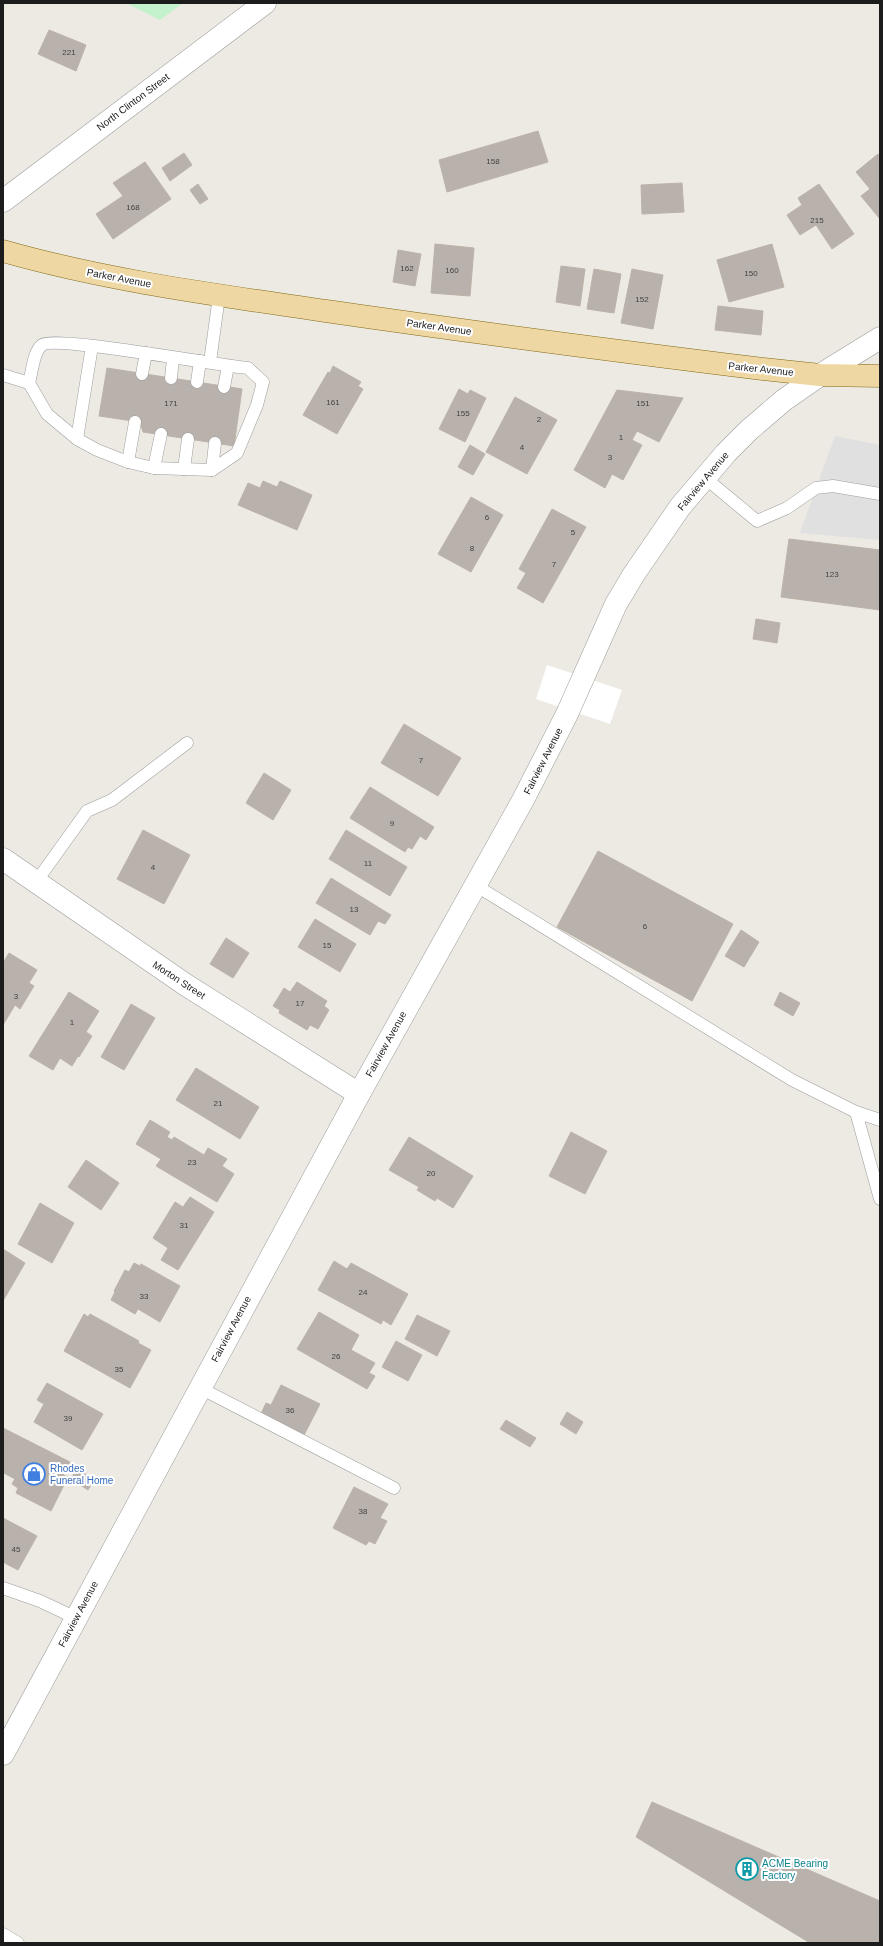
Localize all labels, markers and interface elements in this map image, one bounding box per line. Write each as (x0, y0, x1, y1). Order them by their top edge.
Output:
house number: 221 (62, 48, 76, 57)
street label: North Clinton Street (95, 71, 172, 133)
house number: 158 (486, 157, 500, 166)
house number: 168 (126, 203, 140, 212)
house number: 215 (810, 216, 824, 225)
house number: 162 (400, 264, 414, 273)
street label: Parker Avenue (86, 266, 153, 290)
house number: 160 (445, 266, 459, 275)
house number: 150 (744, 269, 758, 278)
house number: 152 (635, 295, 649, 304)
street label: Parker Avenue (406, 317, 473, 337)
street label: Parker Avenue (728, 360, 795, 378)
house number: 161 (326, 398, 340, 407)
house number: 171 (164, 399, 178, 408)
house number: 151 (636, 399, 650, 408)
house number: 155 (456, 409, 470, 418)
house number: 2 (537, 415, 542, 424)
house number: 1 (619, 433, 624, 442)
house number: 4 (520, 443, 525, 452)
street label: Fairview Avenue (675, 449, 731, 513)
house number: 3 (608, 453, 613, 462)
house number: 6 (485, 513, 490, 522)
house number: 5 (571, 528, 576, 537)
house number: 8 (470, 544, 475, 553)
house number: 7 (552, 560, 557, 569)
house number: 123 (825, 570, 839, 579)
street label: Fairview Avenue (521, 726, 565, 796)
house number: 7 (419, 756, 424, 765)
house number: 9 (390, 819, 395, 828)
house number: 11 (364, 859, 373, 868)
house number: 4 (151, 863, 156, 872)
house number: 13 (350, 905, 359, 914)
house number: 6 (643, 922, 648, 931)
house number: 15 (323, 941, 332, 950)
street label: Morton Street (151, 959, 208, 1001)
house number: 3 (14, 992, 19, 1001)
house number: 17 (296, 999, 305, 1008)
street label: Fairview Avenue (363, 1009, 409, 1079)
house number: 1 (70, 1018, 75, 1027)
house number: 21 (214, 1099, 223, 1108)
house number: 23 (188, 1158, 197, 1167)
house number: 20 (427, 1169, 436, 1178)
house number: 31 (180, 1221, 189, 1230)
house number: 24 (359, 1288, 368, 1297)
house number: 33 (140, 1292, 149, 1301)
street label: Fairview Avenue (209, 1294, 253, 1364)
house number: 26 (332, 1352, 341, 1361)
house number: 35 (115, 1365, 124, 1374)
house number: 36 (286, 1406, 295, 1415)
house number: 39 (64, 1414, 73, 1423)
shop icon: Rhodes Funeral Home (21, 1461, 47, 1487)
place label: Rhodes Funeral Home (50, 1463, 114, 1486)
house number: 38 (359, 1507, 368, 1516)
house number: 45 (12, 1545, 21, 1554)
street label: Fairview Avenue (56, 1579, 100, 1649)
building icon: ACME Bearing Factory (734, 1856, 760, 1882)
place label: ACME Bearing Factory (762, 1858, 828, 1881)

